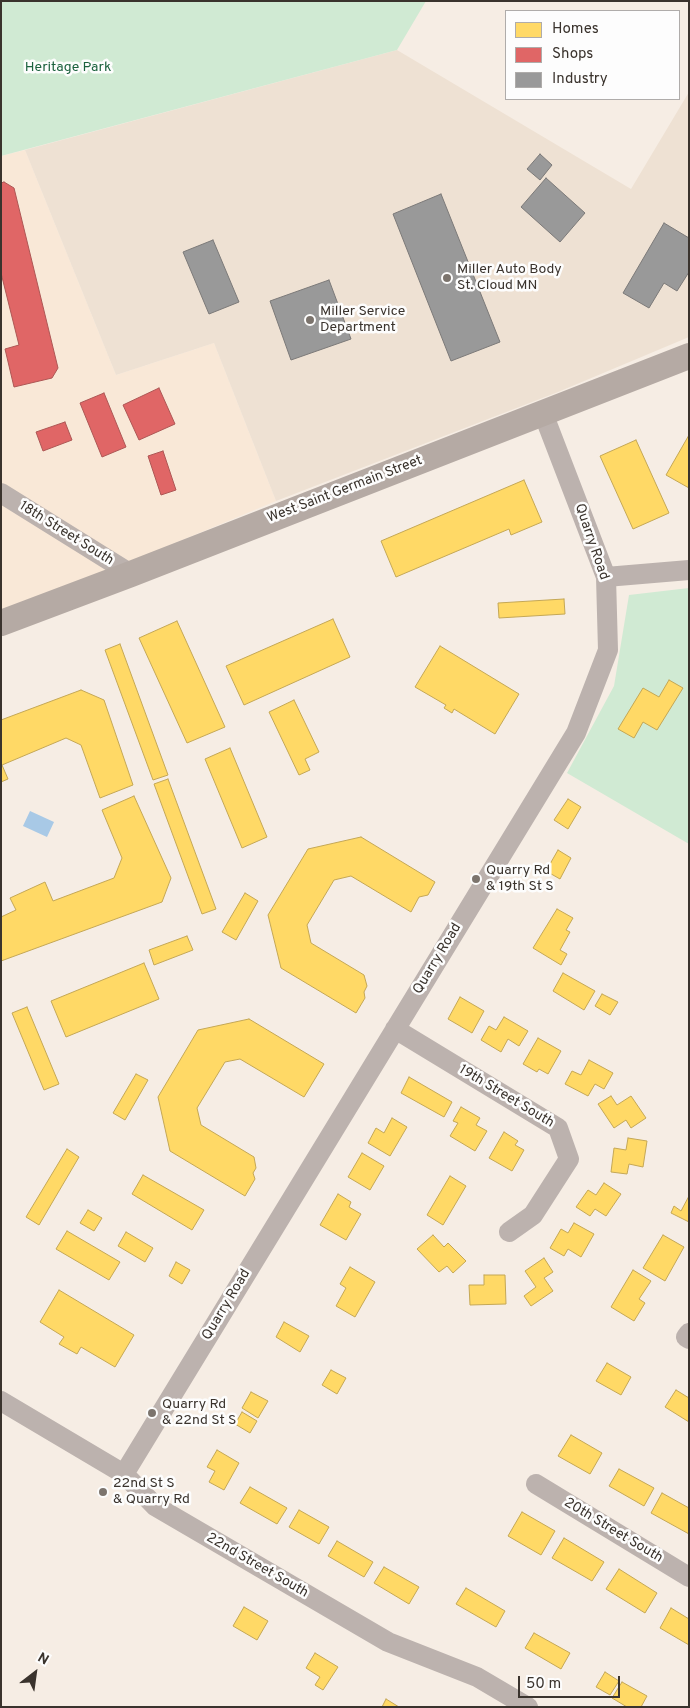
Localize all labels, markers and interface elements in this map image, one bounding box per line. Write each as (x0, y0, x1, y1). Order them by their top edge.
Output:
legend (505, 10, 680, 100)
text: Homes (552, 20, 599, 39)
text: Shops (552, 45, 593, 64)
park label: Heritage Park (25, 60, 111, 76)
text: Industry (552, 70, 608, 89)
place label: Miller Auto Body St. Cloud MN (457, 262, 562, 294)
marker: Miller Auto Body St. Cloud MN (441, 272, 453, 284)
place label: Miller Service Department (320, 304, 405, 336)
marker: Miller Service Department (304, 314, 316, 326)
street label: West Saint Germain Street (265, 453, 425, 527)
street label: 18th Street South (16, 498, 116, 570)
street label: Quarry Road (570, 502, 612, 582)
place label: Quarry Rd & 19th St S (486, 863, 554, 896)
marker: Quarry Rd & 19th St S (470, 873, 482, 885)
street label: Quarry Road (410, 920, 466, 998)
street label: 19th Street South (455, 1062, 557, 1132)
street label: Quarry Road (199, 1266, 255, 1344)
place label: Quarry Rd & 22nd St S (162, 1397, 236, 1430)
marker: Quarry Rd & 22nd St S (146, 1407, 158, 1419)
place label: 22nd St S & Quarry Rd (113, 1476, 190, 1508)
marker: 22nd St S & Quarry Rd (97, 1486, 109, 1498)
street label: 20th Street South (561, 1495, 665, 1567)
street label: 22nd Street South (203, 1530, 311, 1602)
north arrow (10, 1648, 60, 1698)
text: N (34, 1650, 51, 1669)
scale bar (520, 1666, 622, 1698)
text: 50 m (526, 1675, 561, 1694)

